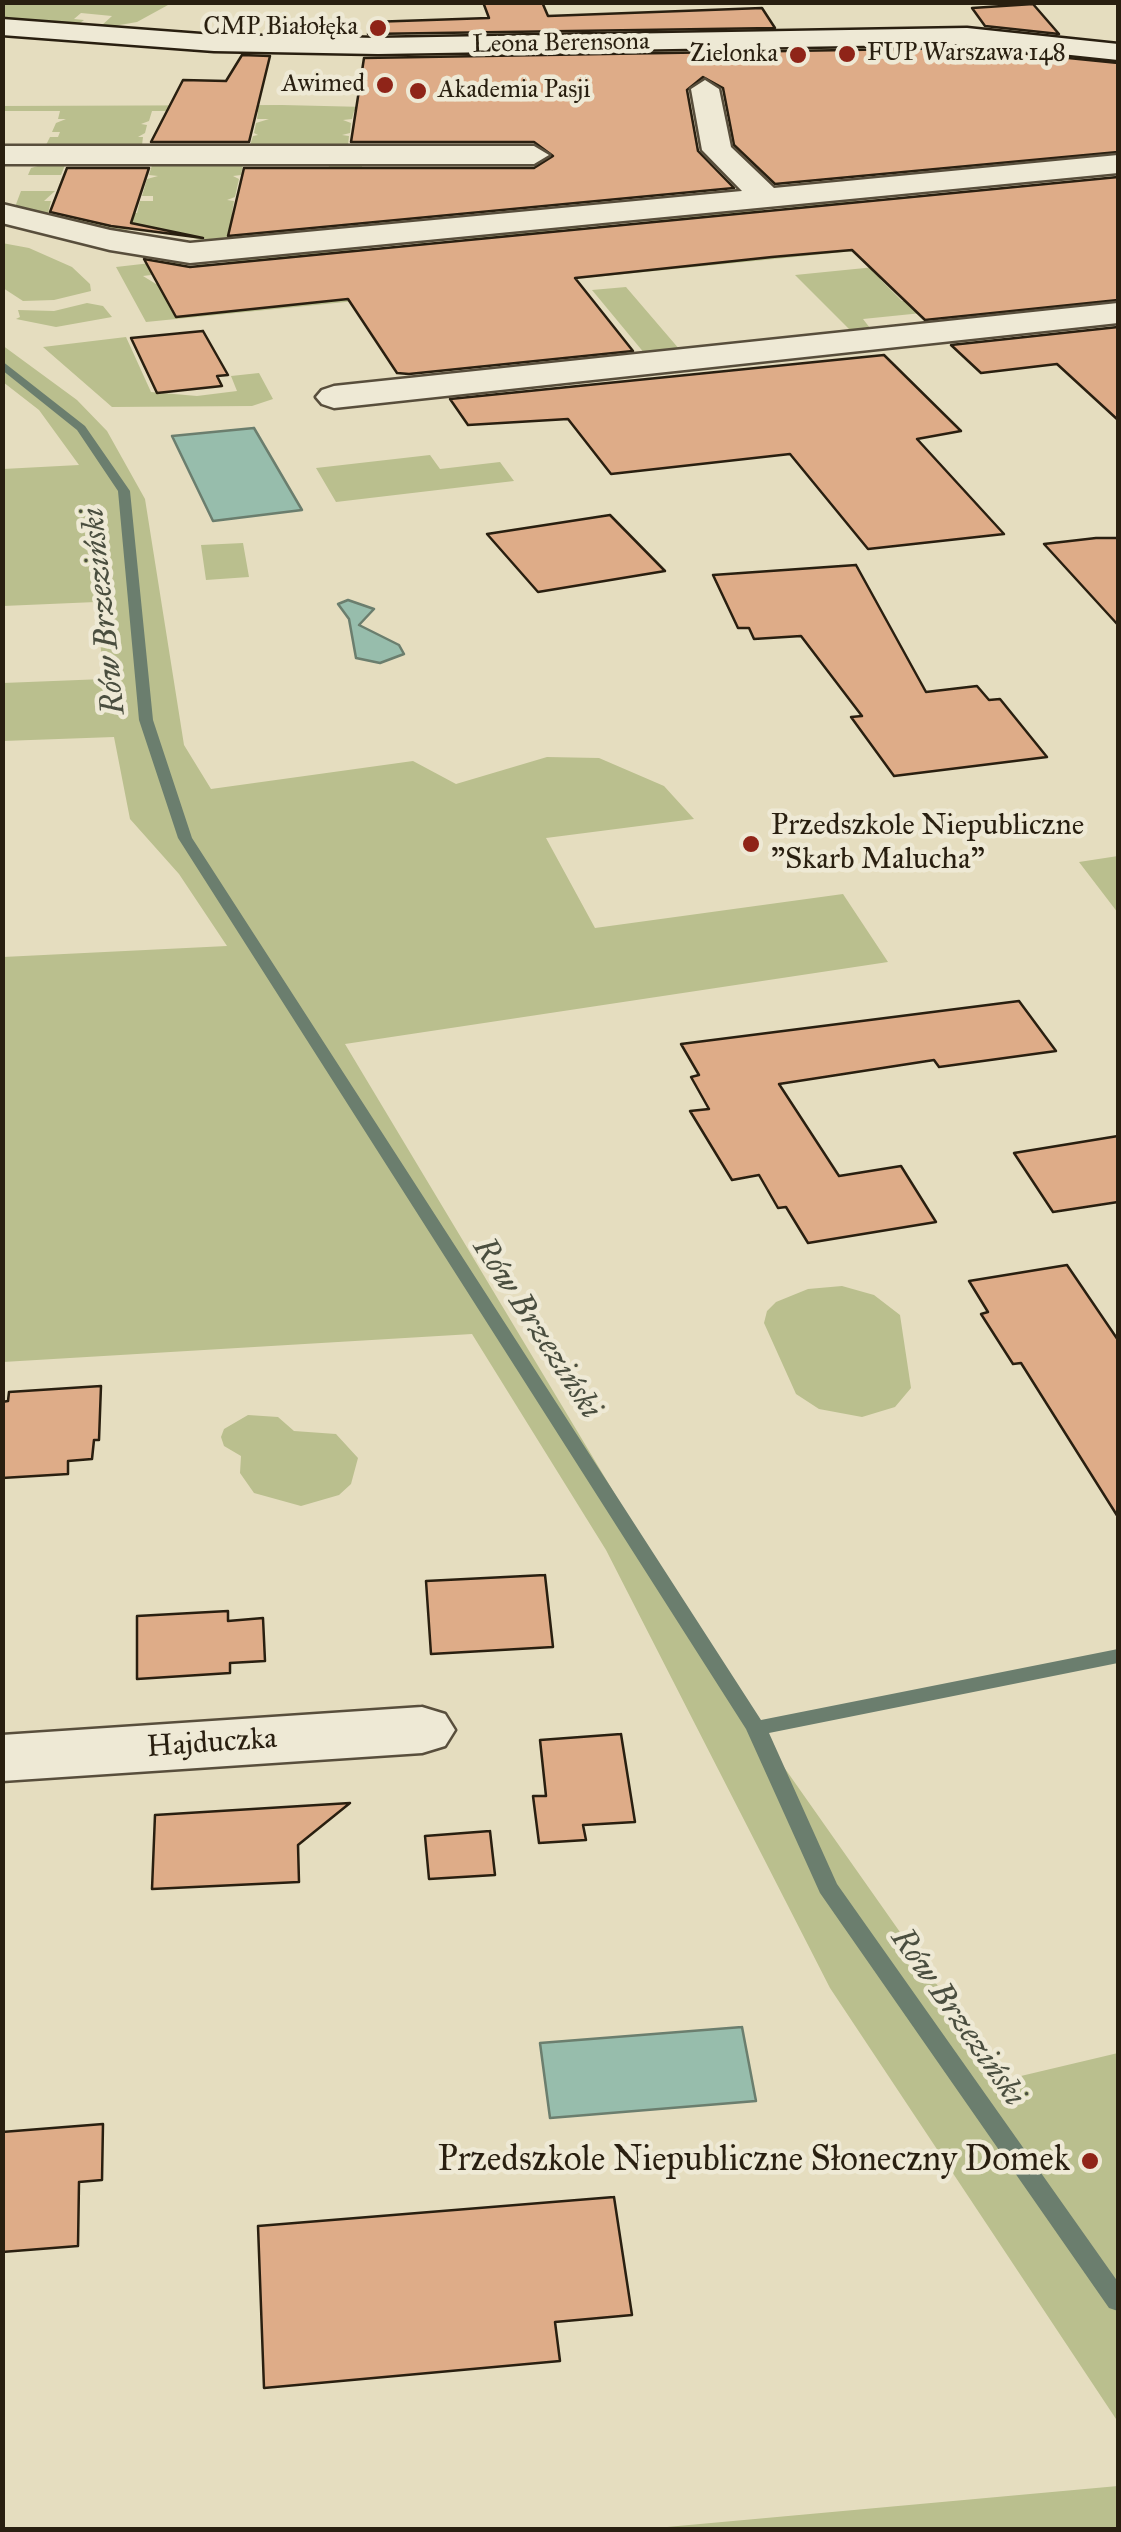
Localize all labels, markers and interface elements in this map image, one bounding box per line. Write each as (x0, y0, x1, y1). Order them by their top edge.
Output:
place label: CMP Białołęka (203, 13, 358, 43)
marker: CMP Białołęka (367, 17, 389, 39)
street label: Leona Berensona (472, 27, 650, 61)
place label: FUP Warszawa 148 (867, 39, 1066, 69)
place label: Zielonka (690, 40, 778, 70)
marker: FUP Warszawa 148 (836, 43, 858, 65)
marker: Zielonka (787, 44, 809, 66)
place label: Awimed (282, 70, 365, 100)
marker: Awimed (374, 74, 396, 96)
place label: Akademia Pasji (438, 76, 590, 106)
marker: Akademia Pasji (407, 80, 429, 102)
water label: Rów Brzeziński (75, 505, 135, 717)
place label: Przedszkole Niepubliczne "Skarb Malucha" (771, 809, 1084, 880)
marker: Przedszkole Niepubliczne "Skarb Malucha" (740, 833, 762, 855)
water label: Rów Brzeziński (463, 1231, 609, 1427)
street label: Hajduczka (146, 1722, 278, 1766)
water label: Rów Brzeziński (882, 1922, 1032, 2114)
place label: Przedszkole Niepubliczne Słoneczny Domek (438, 2140, 1070, 2182)
marker: Przedszkole Niepubliczne Słoneczny Domek (1079, 2150, 1101, 2172)

